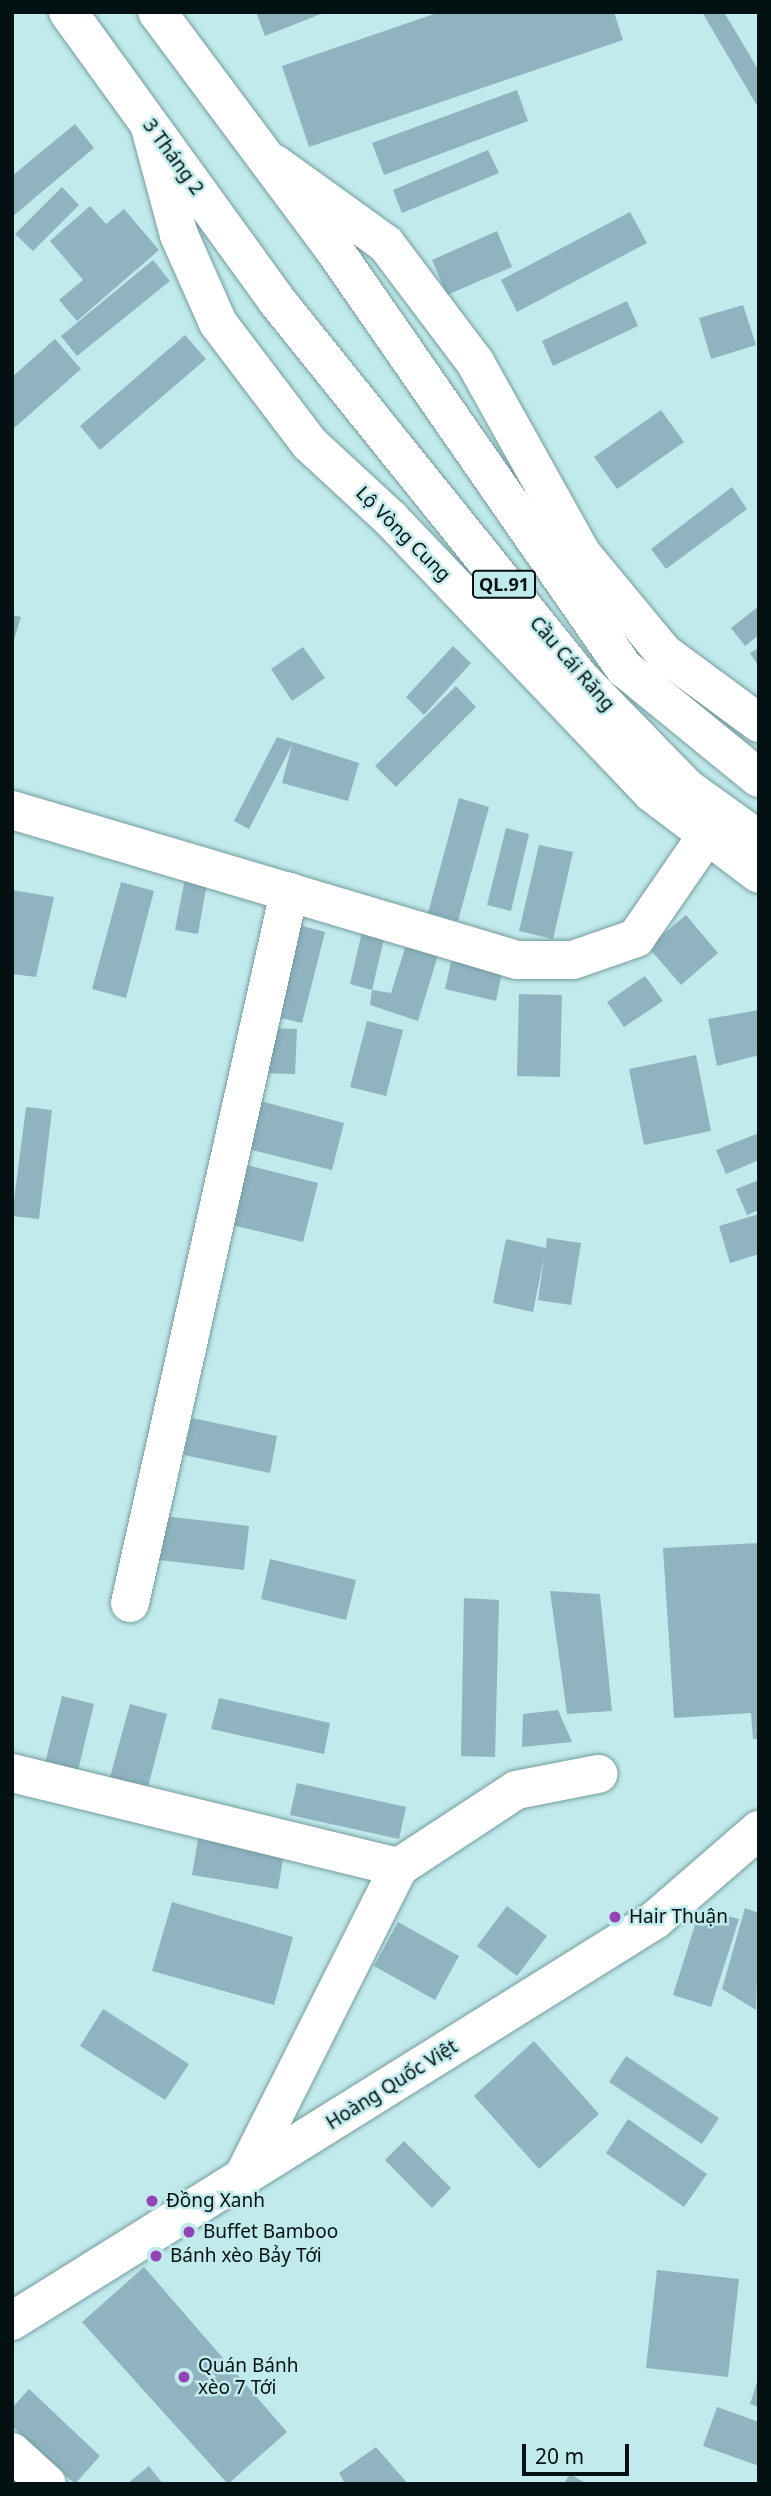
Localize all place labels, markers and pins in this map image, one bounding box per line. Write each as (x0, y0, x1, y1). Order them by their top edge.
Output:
place label: Hair Thuận (629, 1906, 728, 1928)
marker: Hair Thuận (607, 1909, 623, 1925)
place label: Đồng Xanh (166, 2190, 265, 2212)
marker: Đồng Xanh (144, 2193, 160, 2209)
place label: Buffet Bamboo (203, 2221, 338, 2243)
marker: Buffet Bamboo (181, 2224, 197, 2240)
place label: Bánh xèo Bảy Tới (170, 2245, 322, 2267)
marker: Bánh xèo Bảy Tới (148, 2248, 164, 2264)
place label: Quán Bánh xèo 7 Tới (198, 2355, 298, 2399)
marker: Quán Bánh xèo 7 Tới (176, 2369, 192, 2385)

